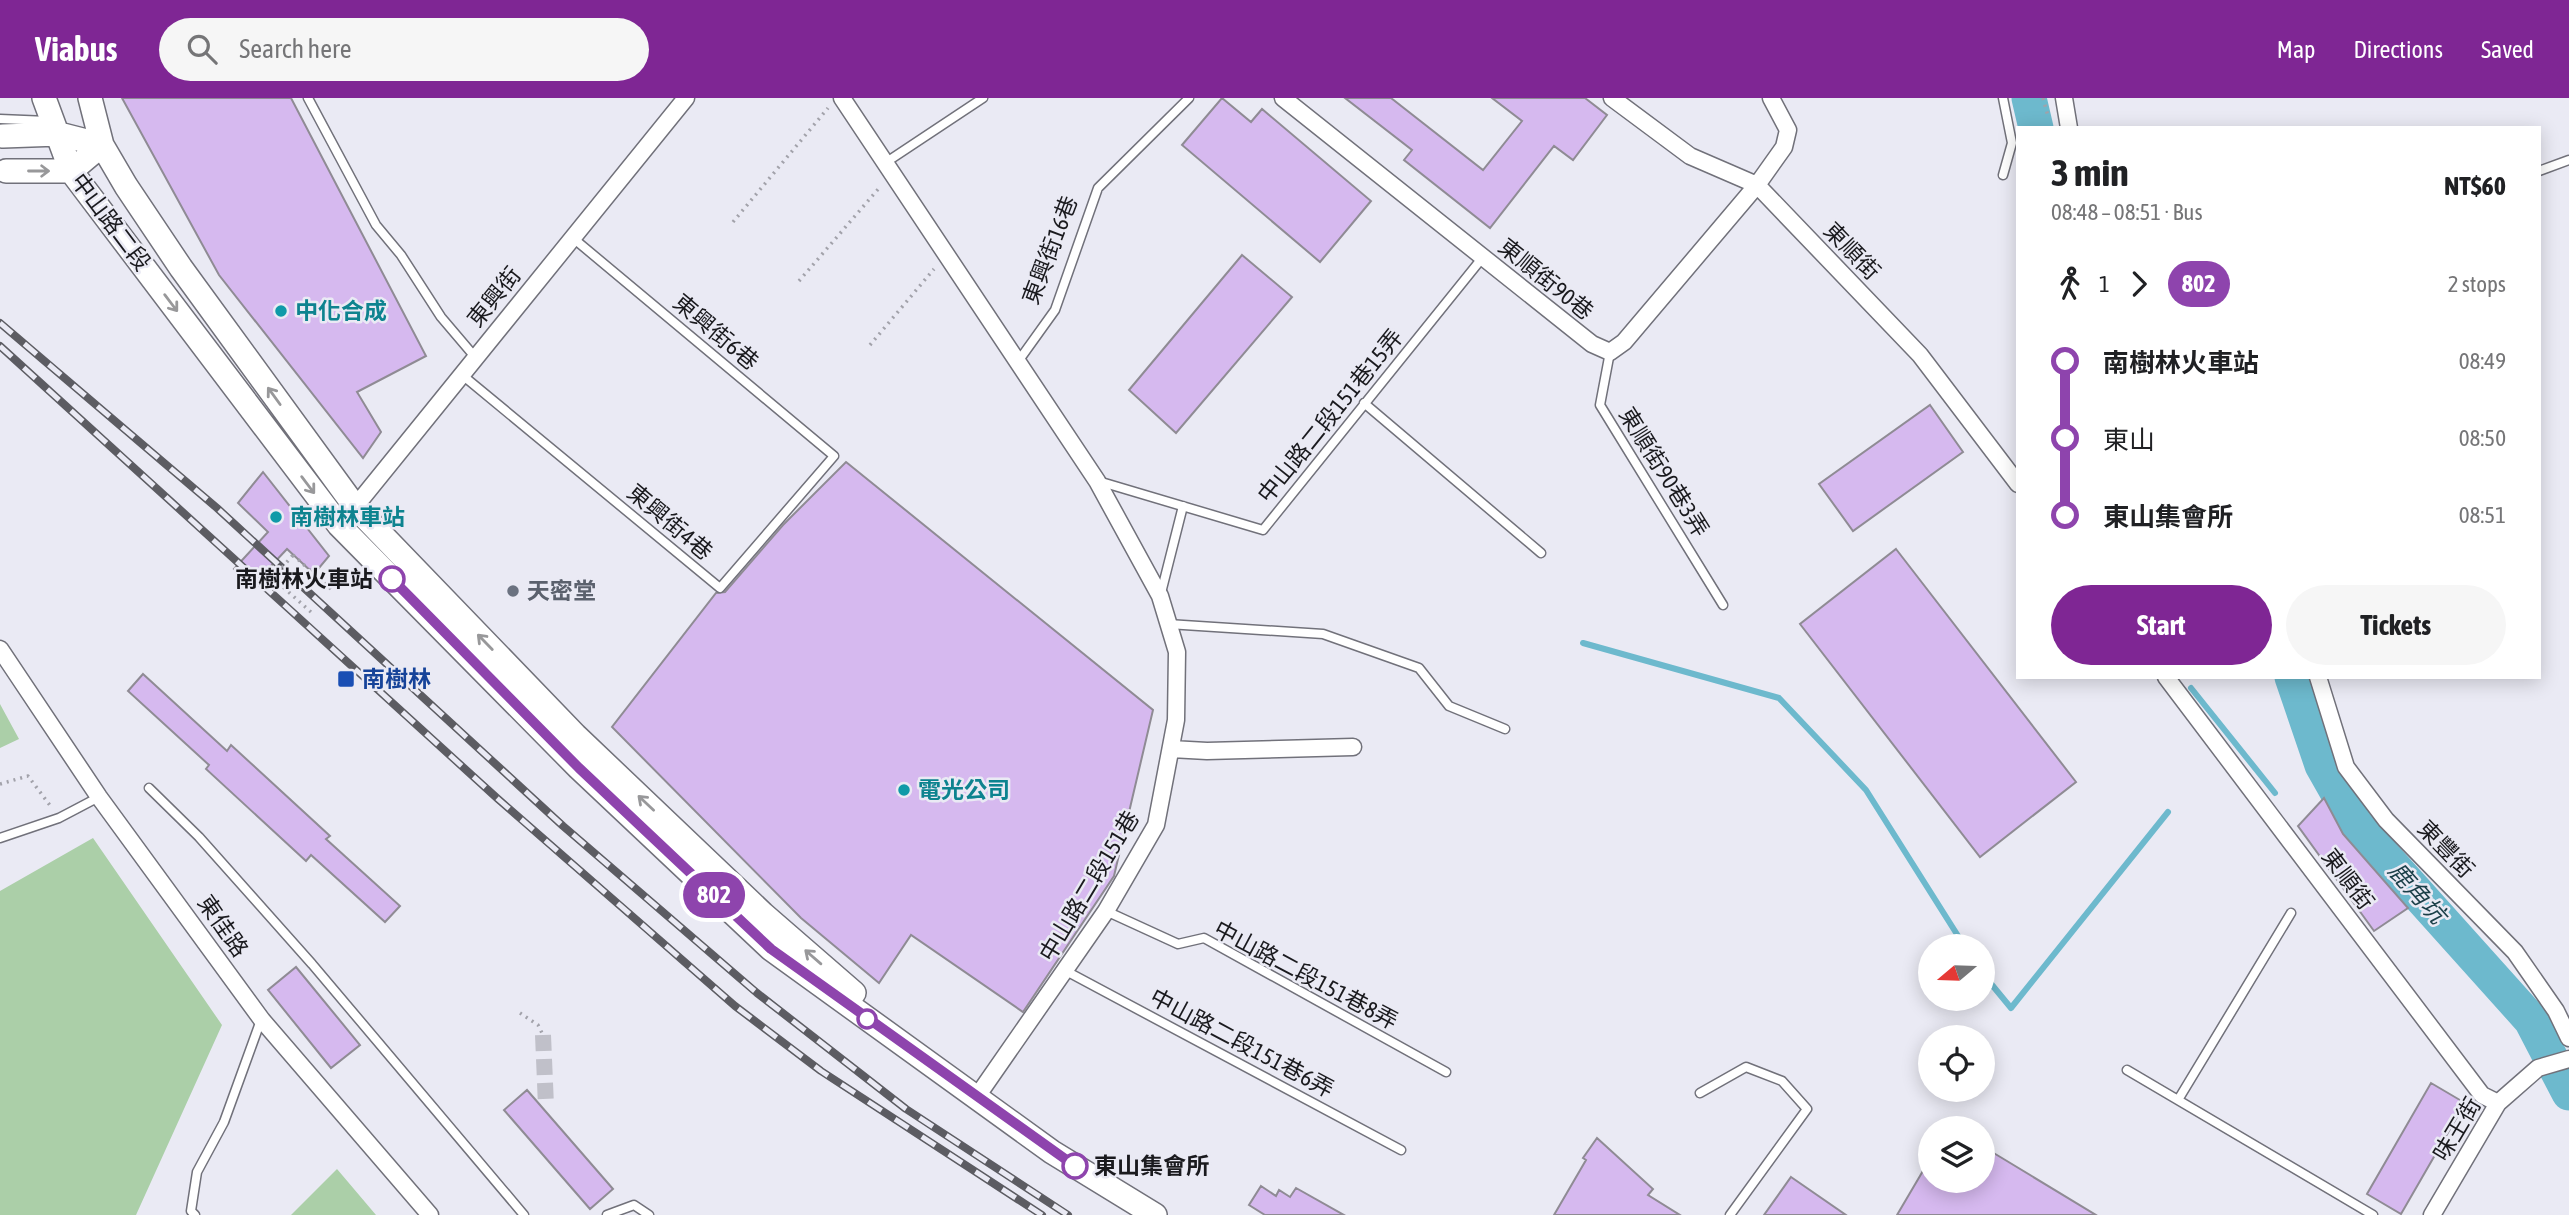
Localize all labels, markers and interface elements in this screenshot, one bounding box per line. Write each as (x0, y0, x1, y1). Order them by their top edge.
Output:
search box (159, 18, 649, 81)
text: Viabus (35, 30, 117, 68)
icon: search (183, 30, 221, 68)
text: Search here (239, 34, 352, 64)
text: Map (2277, 36, 2315, 63)
text: Directions (2353, 36, 2443, 63)
text: Saved (2481, 36, 2534, 63)
text: 3 min (2051, 151, 2129, 194)
one-way arrow (27, 164, 50, 178)
street label: 中山路二段 (66, 168, 156, 276)
text: NT$60 (2444, 171, 2506, 201)
street label: 東興街16巷 (1018, 192, 1082, 308)
text: 08:48 – 08:51 · Bus (2051, 199, 2203, 225)
street label: 東順街 (1819, 217, 1885, 285)
street label: 東順街90巷 (1494, 233, 1598, 325)
street label: 東興街 (462, 262, 526, 332)
icon: walk (2051, 265, 2089, 303)
icon: forward (2120, 265, 2158, 303)
text: 802 (2182, 270, 2216, 297)
text: 1 (2099, 271, 2110, 297)
text: 2 stops (2448, 271, 2506, 297)
street label: 東興街6巷 (668, 289, 764, 375)
one-way arrow (164, 294, 179, 312)
place label: 中化合成 (295, 298, 387, 324)
marker: 中化合成 (273, 303, 289, 319)
street label: 中山路二段151巷15弄 (1252, 324, 1408, 508)
text: 南樹林火車站 (2103, 348, 2259, 378)
text: 08:49 (2459, 348, 2506, 374)
one-way arrow (266, 387, 281, 405)
street label: 東順街90巷3弄 (1614, 403, 1714, 541)
text: 東山 (2103, 425, 2155, 455)
text: 08:50 (2459, 425, 2506, 451)
one-way arrow (301, 475, 315, 494)
street label: 東興街4巷 (622, 479, 718, 565)
text: 東山集會所 (2103, 502, 2233, 532)
text: 08:51 (2459, 502, 2506, 528)
place label: 南樹林車站 (290, 504, 405, 530)
marker: 南樹林車站 (268, 509, 284, 525)
place label: 南樹林火車站 (235, 566, 373, 592)
marker: 南樹林火車站 (379, 566, 405, 592)
place label: 天密堂 (527, 578, 596, 604)
marker: 天密堂 (505, 583, 521, 599)
button: Start (2051, 585, 2272, 665)
button: Tickets (2286, 585, 2506, 665)
one-way arrow (477, 634, 494, 651)
place label: 南樹林 (362, 666, 431, 692)
marker: 南樹林 (336, 669, 356, 689)
place label: 電光公司 (918, 777, 1010, 803)
marker: 電光公司 (896, 782, 912, 798)
one-way arrow (638, 794, 655, 811)
street label: 中山路二段151巷 (1034, 806, 1144, 966)
street label: 東豐街 (2413, 815, 2479, 883)
street label: 東順街 (2317, 844, 2379, 914)
water label: 鹿角坑 (2383, 857, 2454, 931)
line badge: 802 (674, 872, 754, 918)
text: 802 (697, 881, 731, 908)
street label: 東佳路 (193, 890, 253, 962)
street label: 中山路二段151巷8弄 (1210, 916, 1402, 1034)
north arrow (1918, 934, 1995, 1012)
map controls (1918, 934, 1995, 1193)
one-way arrow (804, 949, 822, 965)
street label: 中山路二段151巷6弄 (1146, 984, 1338, 1102)
unlabelled marker (857, 1009, 877, 1029)
button: locate (1918, 1025, 1995, 1102)
street label: 味王街 (2428, 1093, 2486, 1165)
button: layers (1918, 1116, 1995, 1193)
marker: 東山集會所 (1062, 1153, 1088, 1179)
place label: 東山集會所 (1094, 1153, 1209, 1179)

